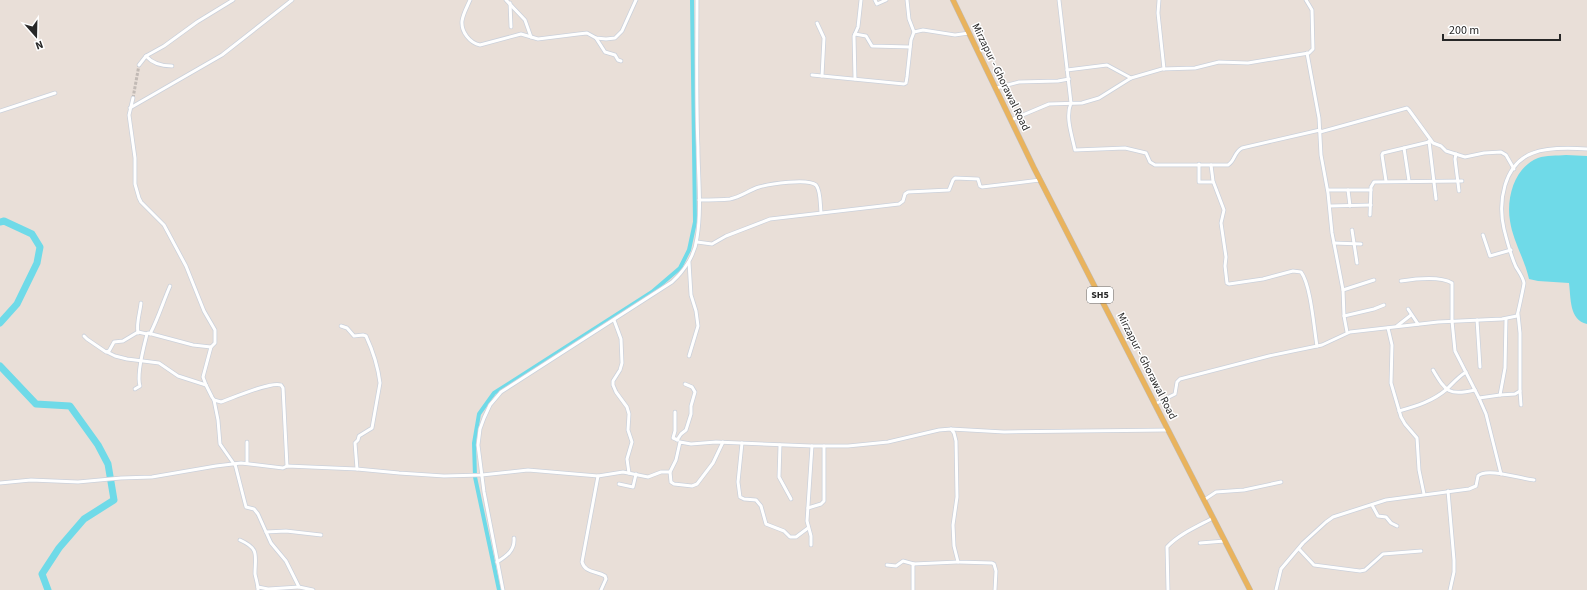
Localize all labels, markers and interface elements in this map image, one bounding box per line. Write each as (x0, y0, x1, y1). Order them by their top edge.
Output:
north arrow (16, 16, 56, 56)
scale bar (1443, 16, 1560, 42)
street label: Mirzapur - Ghorawal Road (968, 21, 1034, 133)
text: 200 m (1449, 22, 1479, 39)
text: N (33, 37, 45, 53)
road number: SH5 (1087, 287, 1113, 303)
street label: Mirzapur - Ghorawal Road (1114, 310, 1180, 422)

